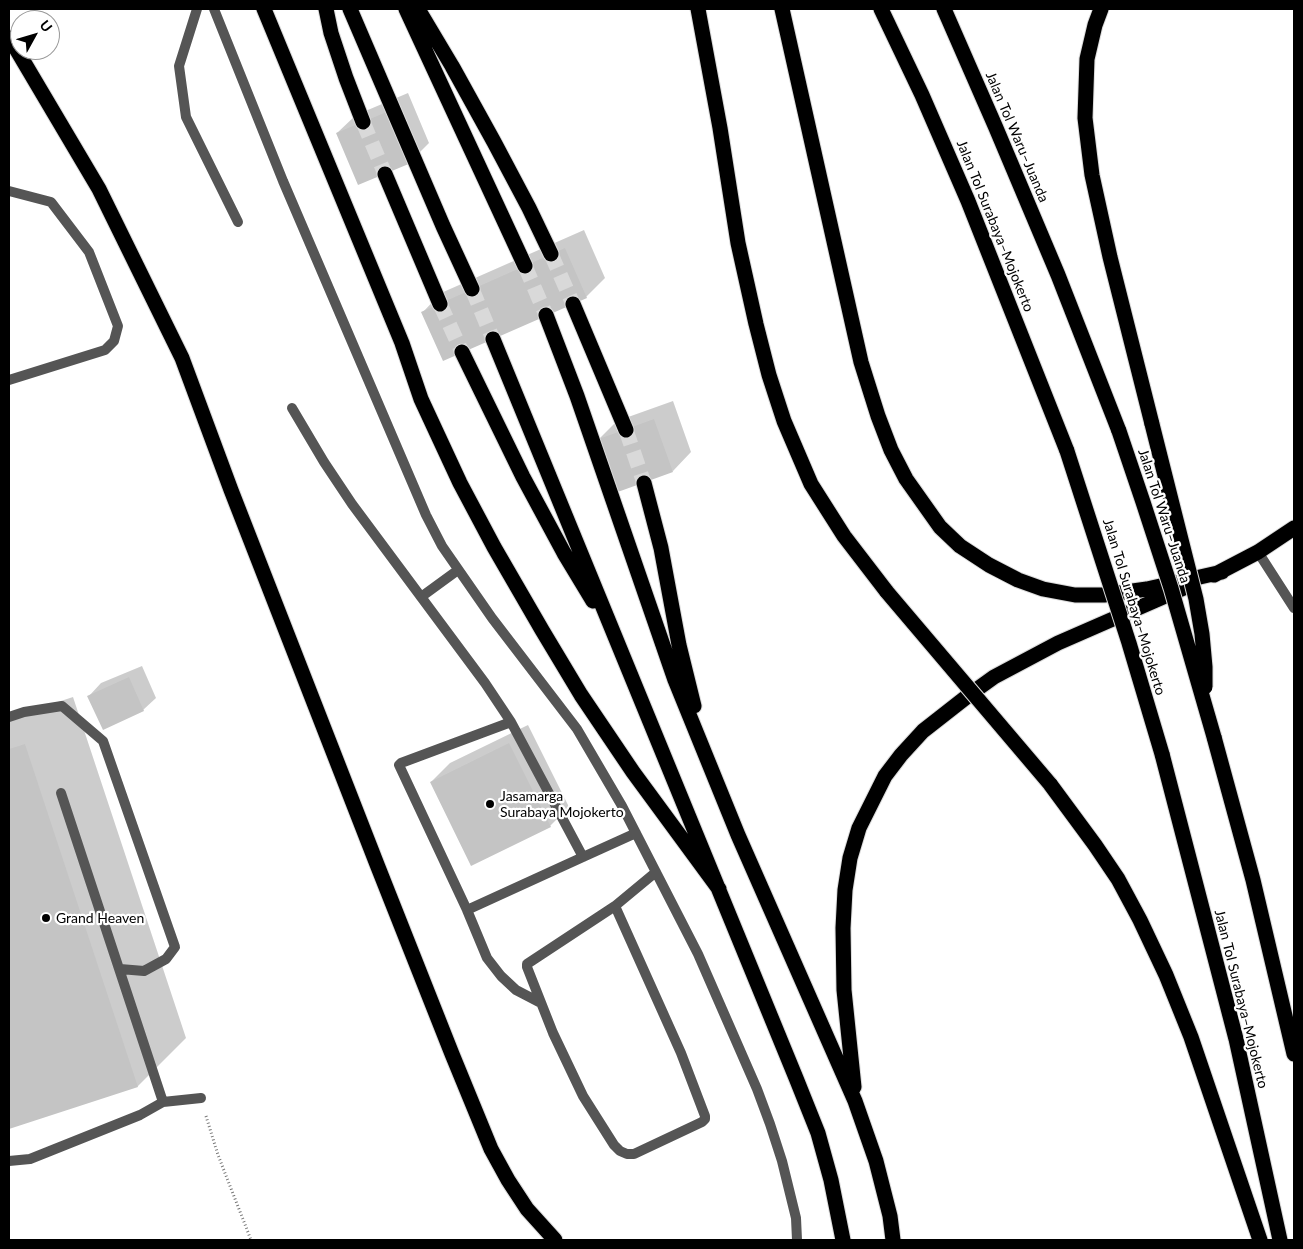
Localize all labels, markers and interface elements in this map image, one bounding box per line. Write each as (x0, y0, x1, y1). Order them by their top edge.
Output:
north arrow (10, 10, 60, 60)
text: U (36, 16, 56, 35)
street label: Jalan Tol Waru–Juanda (982, 69, 1052, 205)
street label: Jalan Tol Surabaya–Mojokerto (953, 138, 1037, 314)
street label: Jalan Tol Waru–Juanda (1134, 447, 1194, 585)
street label: Jalan Tol Surabaya–Mojokerto (1099, 517, 1169, 697)
place label: Jasamarga Surabaya Mojokerto (500, 788, 624, 820)
marker: Jasamarga Surabaya Mojokerto (484, 798, 496, 810)
street label: Jalan Tol Surabaya–Mojokerto (1211, 908, 1271, 1090)
place label: Grand Heaven (56, 910, 144, 926)
marker: Grand Heaven (40, 912, 52, 924)

